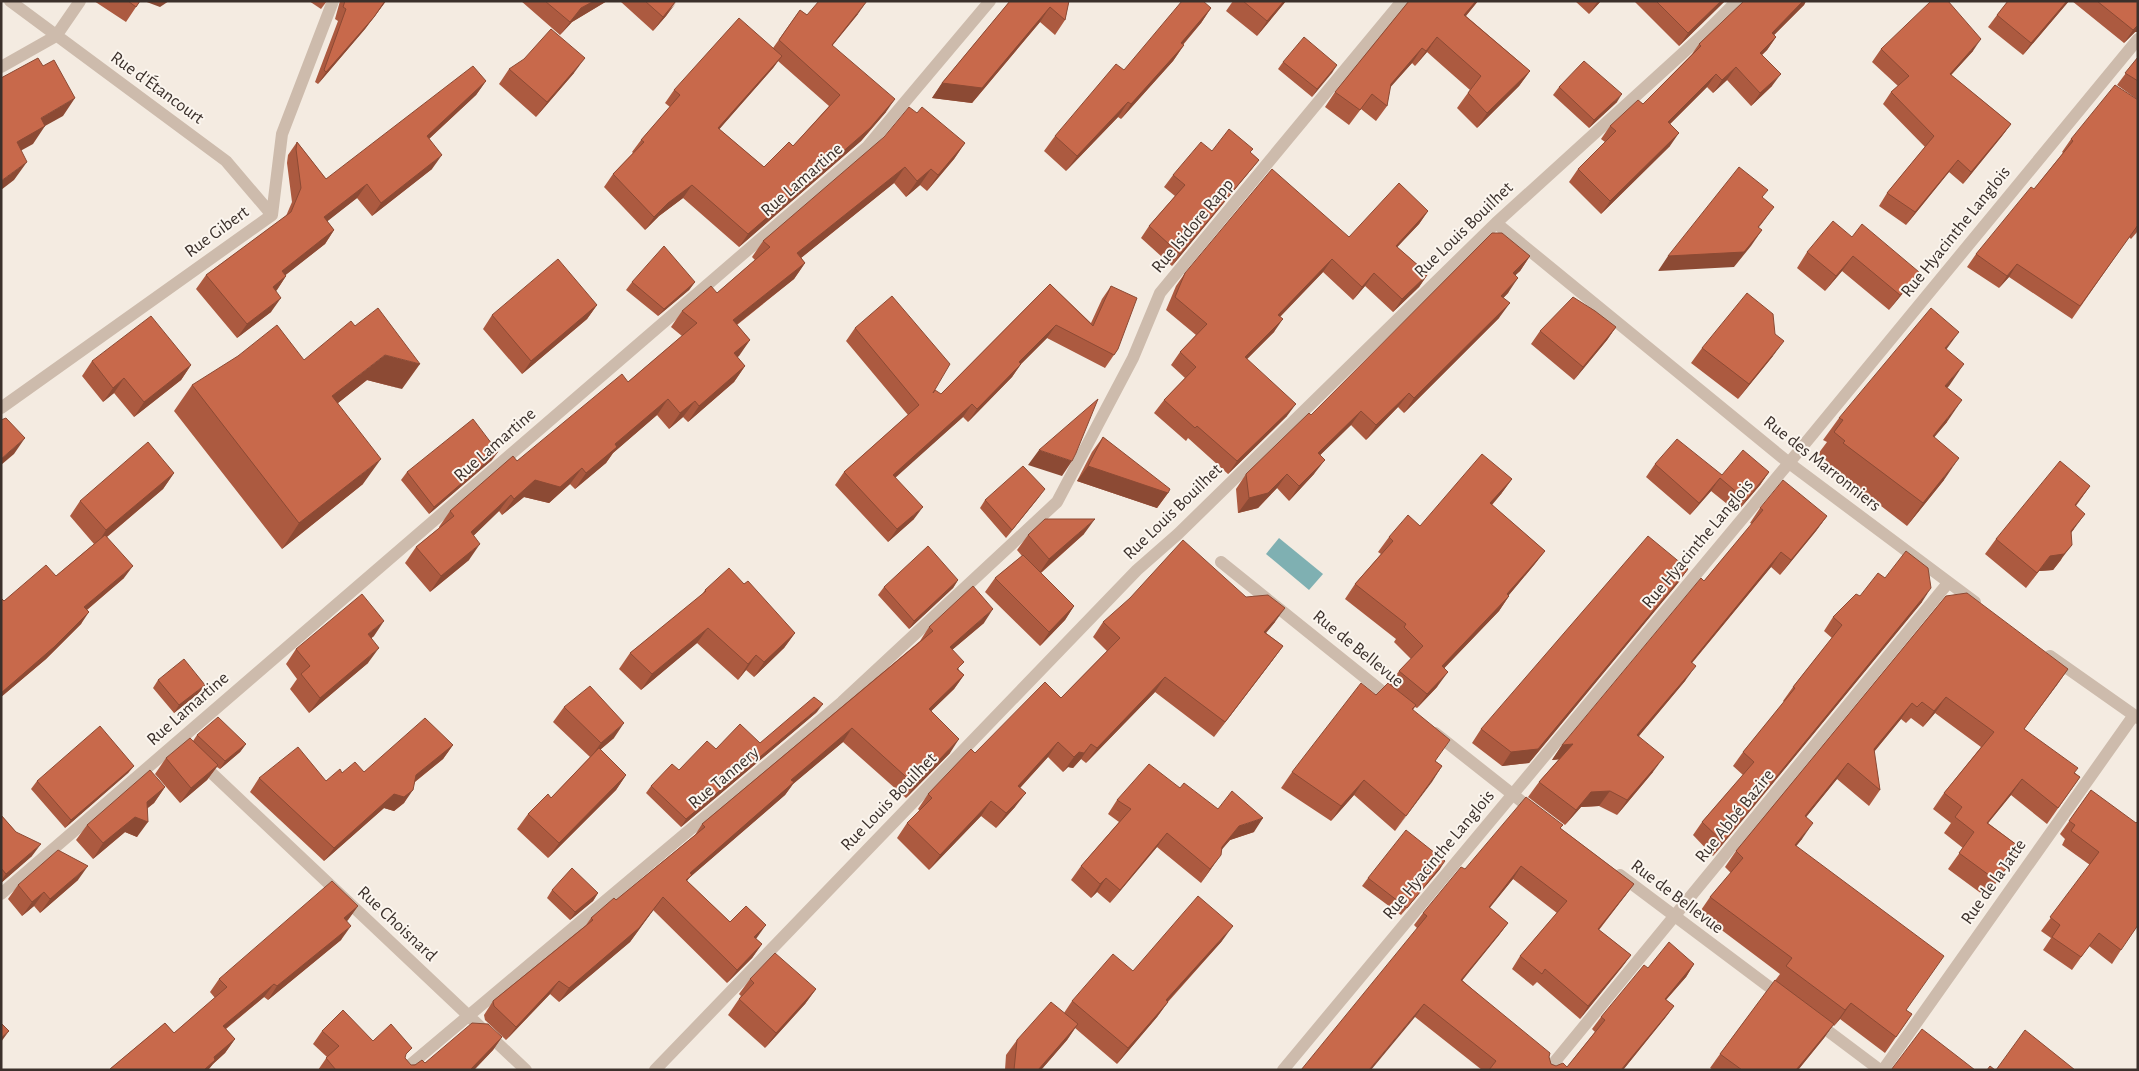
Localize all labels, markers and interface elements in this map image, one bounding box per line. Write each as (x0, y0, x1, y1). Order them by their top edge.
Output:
street label: Rue d'Étancourt (107, 46, 209, 128)
street label: Rue Lamartine (758, 140, 846, 220)
street label: Rue Hyacinthe Langlois (1898, 163, 2014, 301)
street label: Rue Isidore Rapp (1149, 175, 1237, 277)
street label: Rue Louis Bouilhet (1411, 179, 1517, 281)
street label: Rue Gibert (182, 203, 253, 261)
street label: Rue Lamartine (451, 405, 539, 485)
street label: Rue des Marronniers (1760, 413, 1884, 515)
street label: Rue Louis Bouilhet (1120, 461, 1226, 563)
street label: Rue Hyacinthe Langlois (1639, 476, 1757, 612)
street label: Rue de Bellevue (1309, 607, 1407, 691)
street label: Rue Lamartine (144, 669, 232, 749)
street label: Rue Tannery (685, 743, 763, 813)
street label: Rue Louis Bouilhet (838, 749, 940, 855)
street label: Rue Abbé Bazire (1692, 766, 1778, 866)
street label: Rue Hyacinthe Langlois (1380, 787, 1498, 923)
street label: Rue de la Jatte (1958, 836, 2030, 928)
street label: Rue de Bellevue (1627, 857, 1727, 937)
street label: Rue Choisnard (354, 883, 440, 965)

